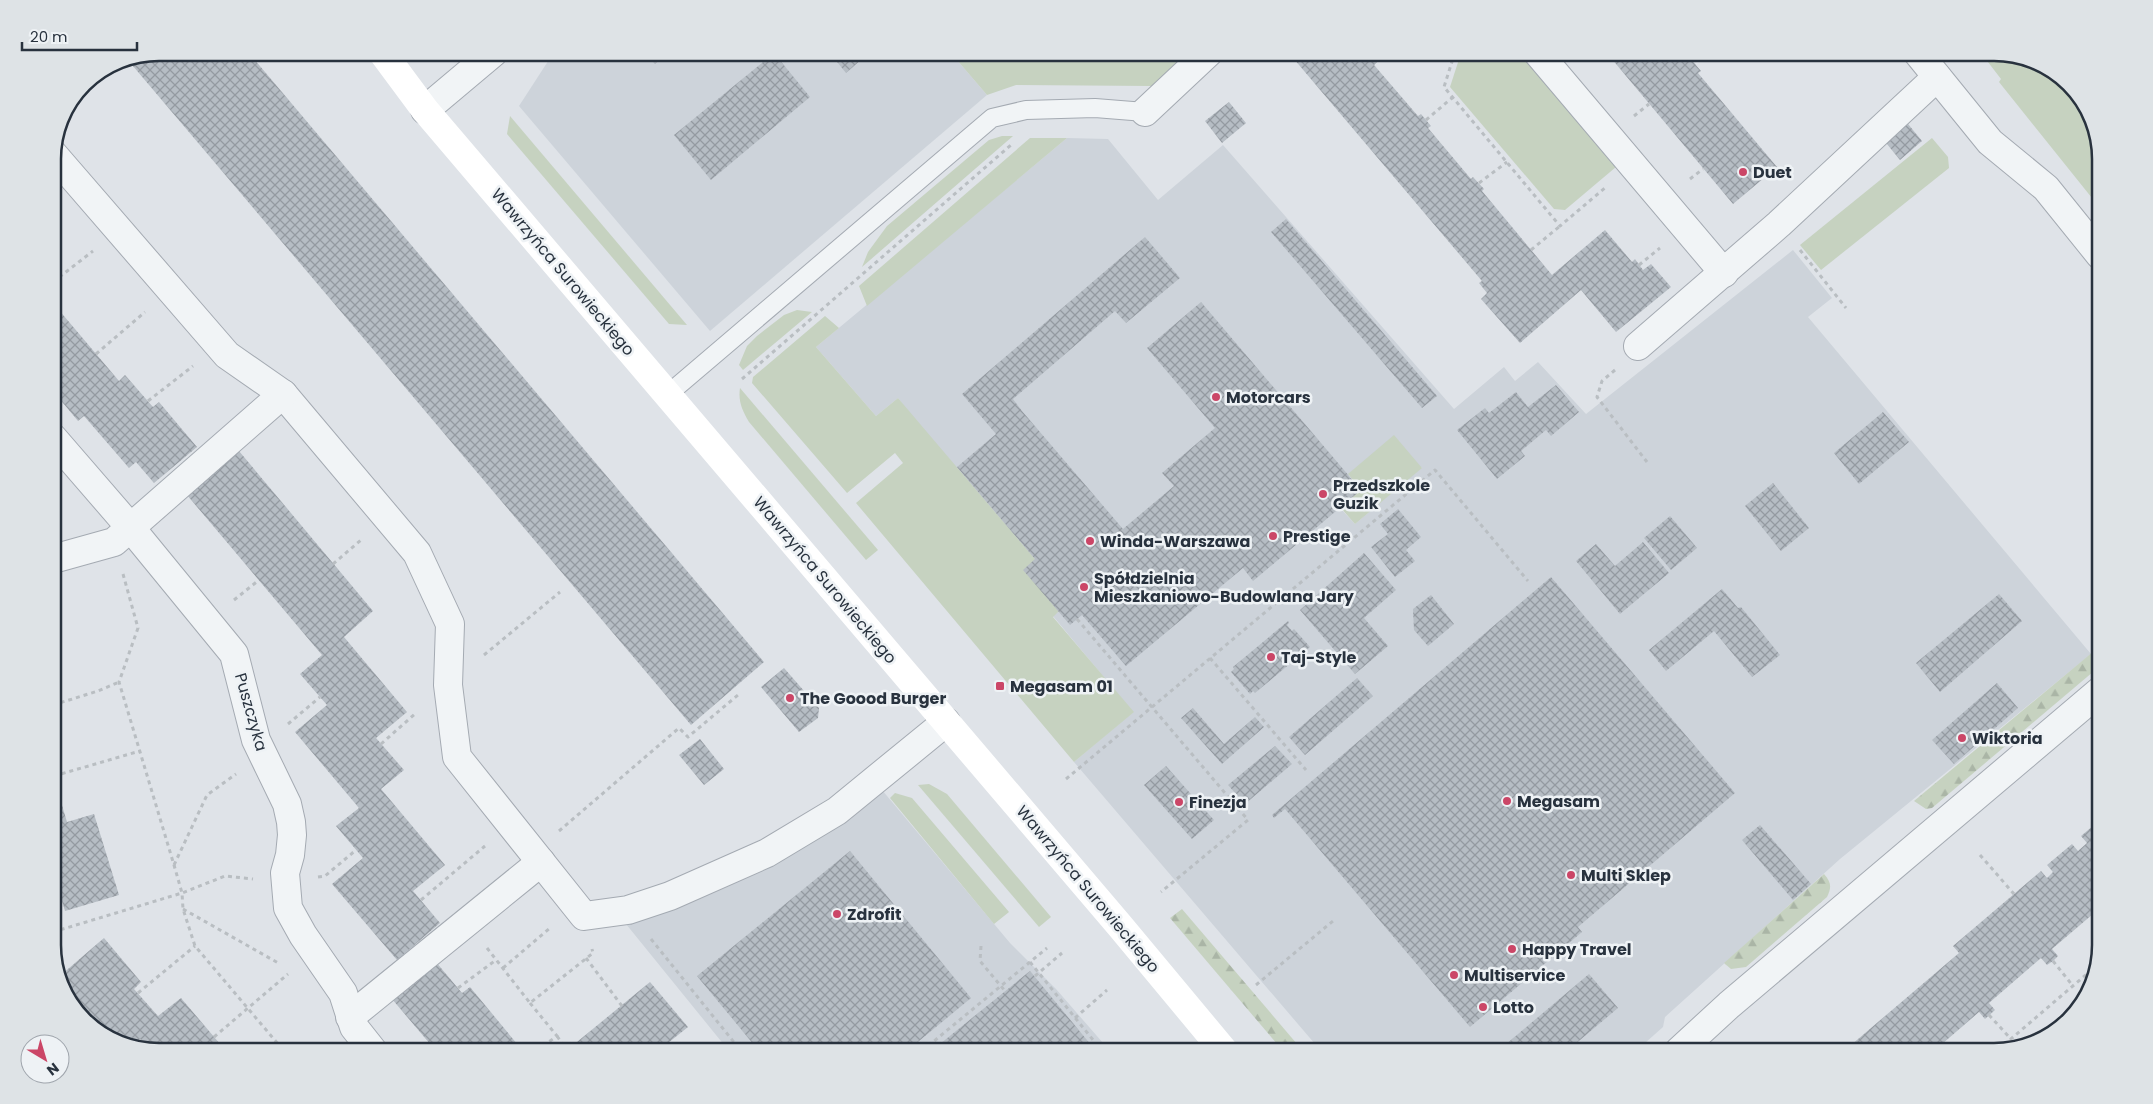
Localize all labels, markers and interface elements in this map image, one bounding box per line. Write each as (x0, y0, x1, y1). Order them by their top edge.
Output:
scale bar (22, 20, 138, 52)
text: 20 m (30, 26, 68, 47)
place label: Duet (1753, 161, 1792, 184)
marker: Duet (1737, 166, 1749, 178)
street label: Wawrzyńca Surowieckiego (486, 183, 640, 361)
place label: Motorcars (1226, 386, 1311, 409)
marker: Motorcars (1210, 391, 1222, 403)
place label: Przedszkole Guzik (1333, 474, 1430, 515)
marker: Przedszkole Guzik (1317, 488, 1329, 500)
street label: Wawrzyńca Surowieckiego (748, 491, 902, 669)
place label: Prestige (1283, 525, 1351, 548)
place label: Winda-Warszawa (1100, 530, 1250, 553)
marker: Prestige (1267, 530, 1279, 542)
marker: Winda-Warszawa (1084, 535, 1096, 547)
place label: Spółdzielnia Mieszkaniowo-Budowlana Jary (1094, 567, 1355, 608)
marker: Spółdzielnia Mieszkaniowo-Budowlana Jary (1078, 581, 1090, 593)
place label: Taj-Style (1281, 646, 1356, 669)
marker: Taj-Style (1265, 651, 1277, 663)
street label: Puszczyka (229, 670, 273, 754)
place label: Megasam 01 (1010, 675, 1113, 698)
marker: Megasam 01 (994, 680, 1006, 692)
place label: The Goood Burger (800, 687, 946, 710)
marker: The Goood Burger (784, 692, 796, 704)
place label: Wiktoria (1972, 727, 2043, 750)
marker: Wiktoria (1956, 732, 1968, 744)
place label: Megasam (1517, 790, 1600, 813)
place label: Finezja (1189, 791, 1247, 814)
marker: Megasam (1501, 795, 1513, 807)
marker: Finezja (1173, 796, 1185, 808)
street label: Wawrzyńca Surowieckiego (1011, 800, 1165, 978)
place label: Multi Sklep (1581, 864, 1671, 887)
marker: Multi Sklep (1565, 869, 1577, 881)
place label: Zdrofit (847, 903, 901, 926)
marker: Zdrofit (831, 908, 843, 920)
place label: Happy Travel (1522, 938, 1632, 961)
marker: Happy Travel (1506, 943, 1518, 955)
place label: Multiservice (1464, 964, 1565, 987)
marker: Multiservice (1448, 969, 1460, 981)
place label: Lotto (1493, 996, 1534, 1019)
marker: Lotto (1477, 1001, 1489, 1013)
north arrow (20, 1034, 70, 1084)
text: N (43, 1058, 63, 1080)

